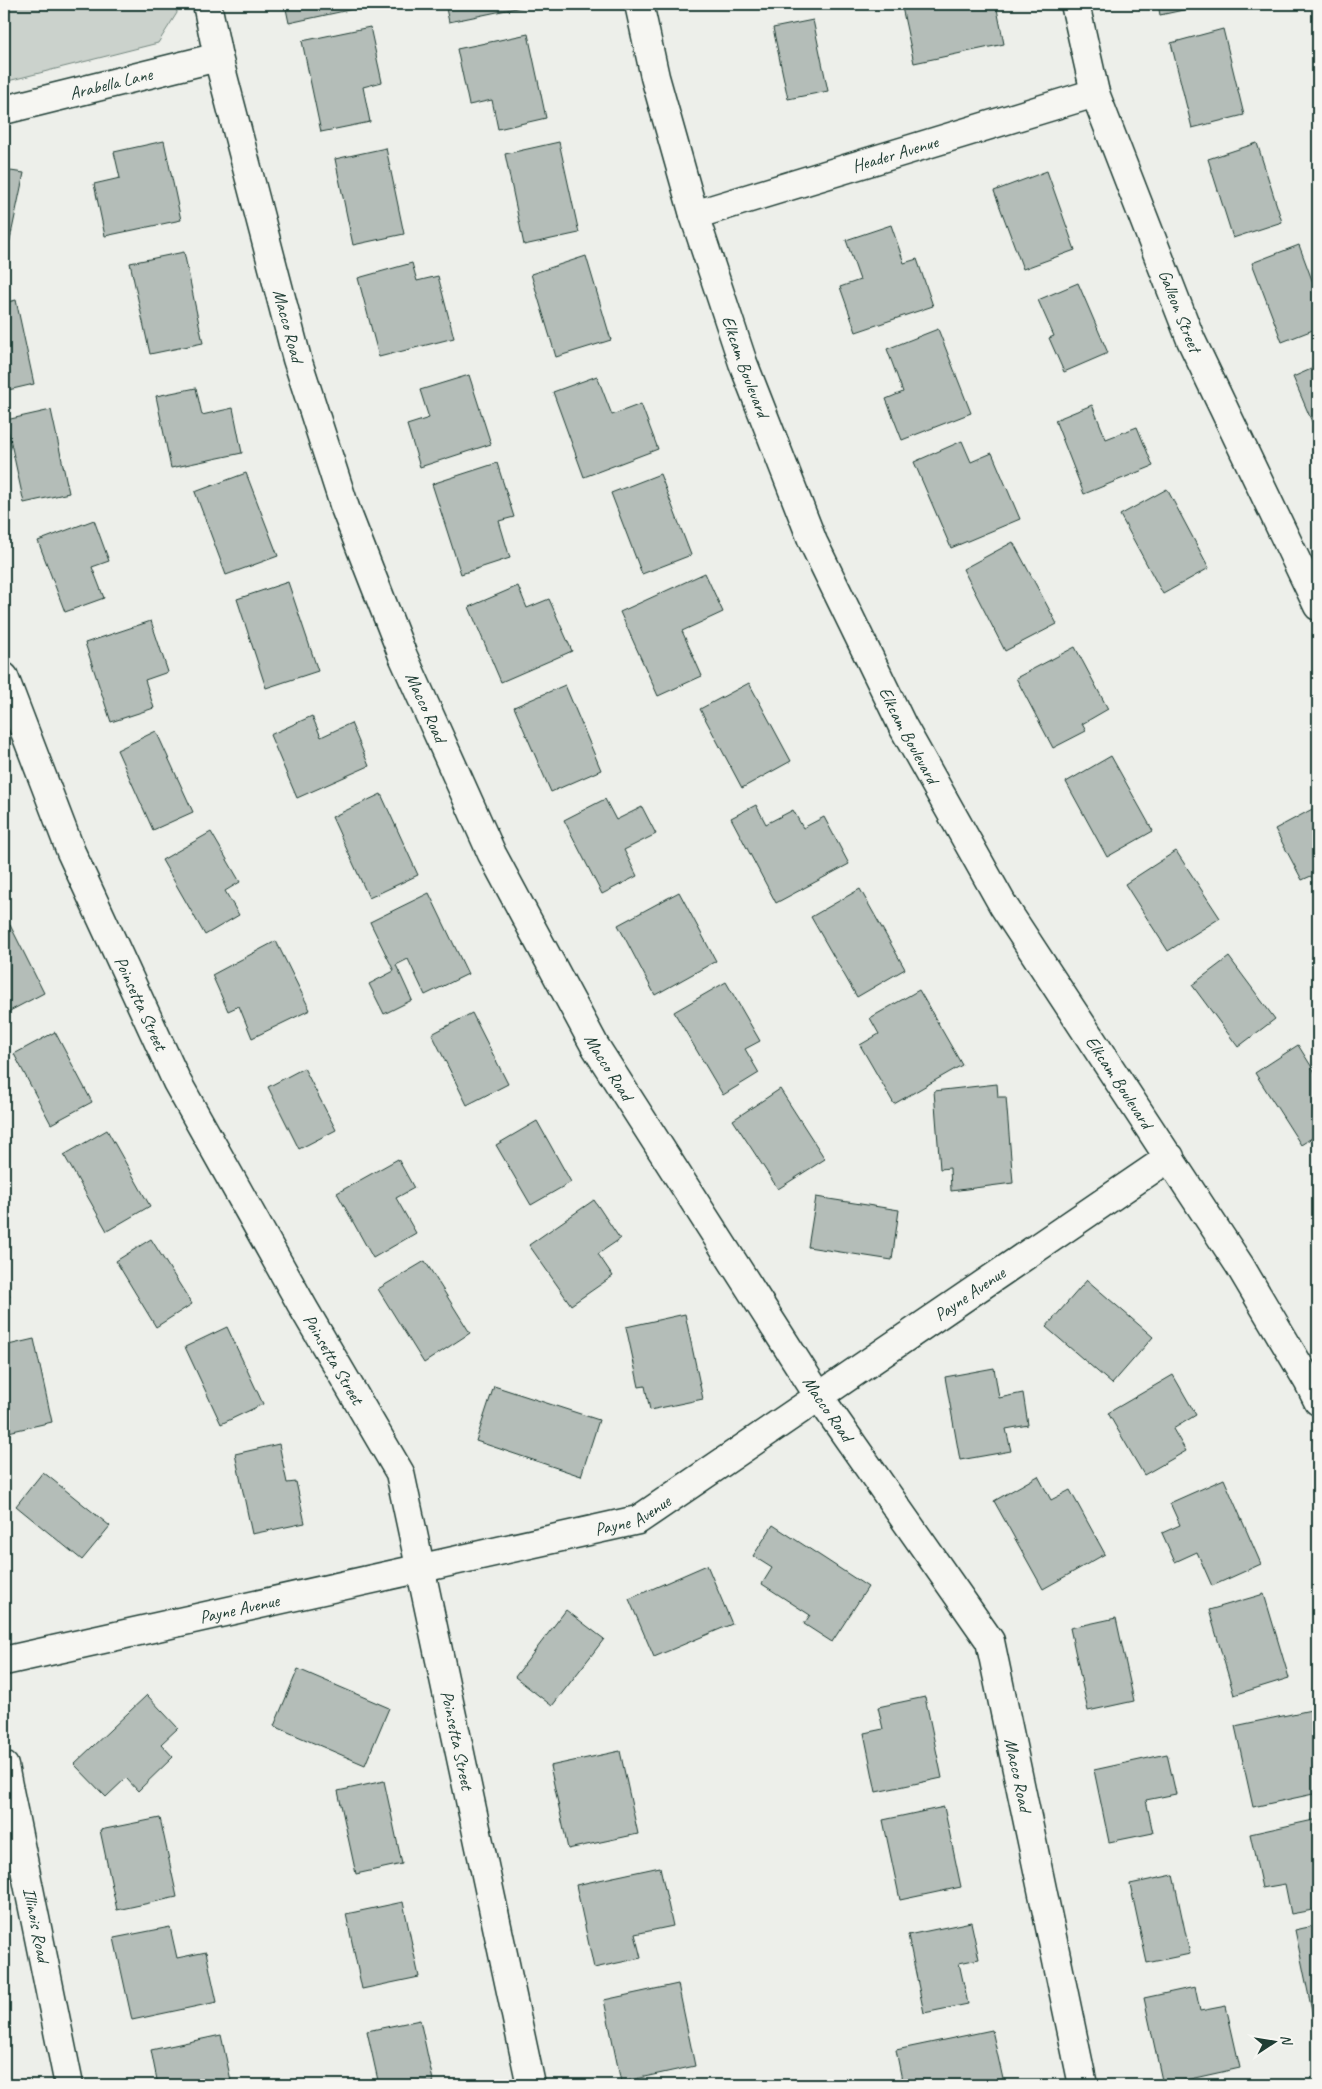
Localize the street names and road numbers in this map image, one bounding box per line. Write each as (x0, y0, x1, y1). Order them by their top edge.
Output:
street label: Arabella Lane (67, 62, 155, 104)
street label: Header Avenue (849, 130, 942, 177)
street label: Galleon Street (1154, 267, 1207, 358)
street label: Macco Road (268, 287, 309, 368)
street label: Elkcam Boulevard (717, 313, 775, 423)
street label: Macco Road (401, 669, 453, 748)
street label: Elkcam Boulevard (874, 683, 945, 790)
street label: Poinsetta Street (110, 953, 173, 1056)
street label: Macco Road (580, 1030, 640, 1107)
street label: Elkcam Boulevard (1081, 1032, 1159, 1135)
street label: Payne Avenue (930, 1261, 1010, 1326)
street label: Poinsetta Street (298, 1310, 369, 1410)
street label: Macco Road (798, 1372, 860, 1448)
street label: Payne Avenue (593, 1489, 676, 1540)
street label: Payne Avenue (197, 1589, 282, 1628)
street label: Poinsetta Street (436, 1689, 479, 1794)
street label: Macco Road (1000, 1736, 1037, 1817)
street label: Illinois Road (18, 1886, 55, 1967)

